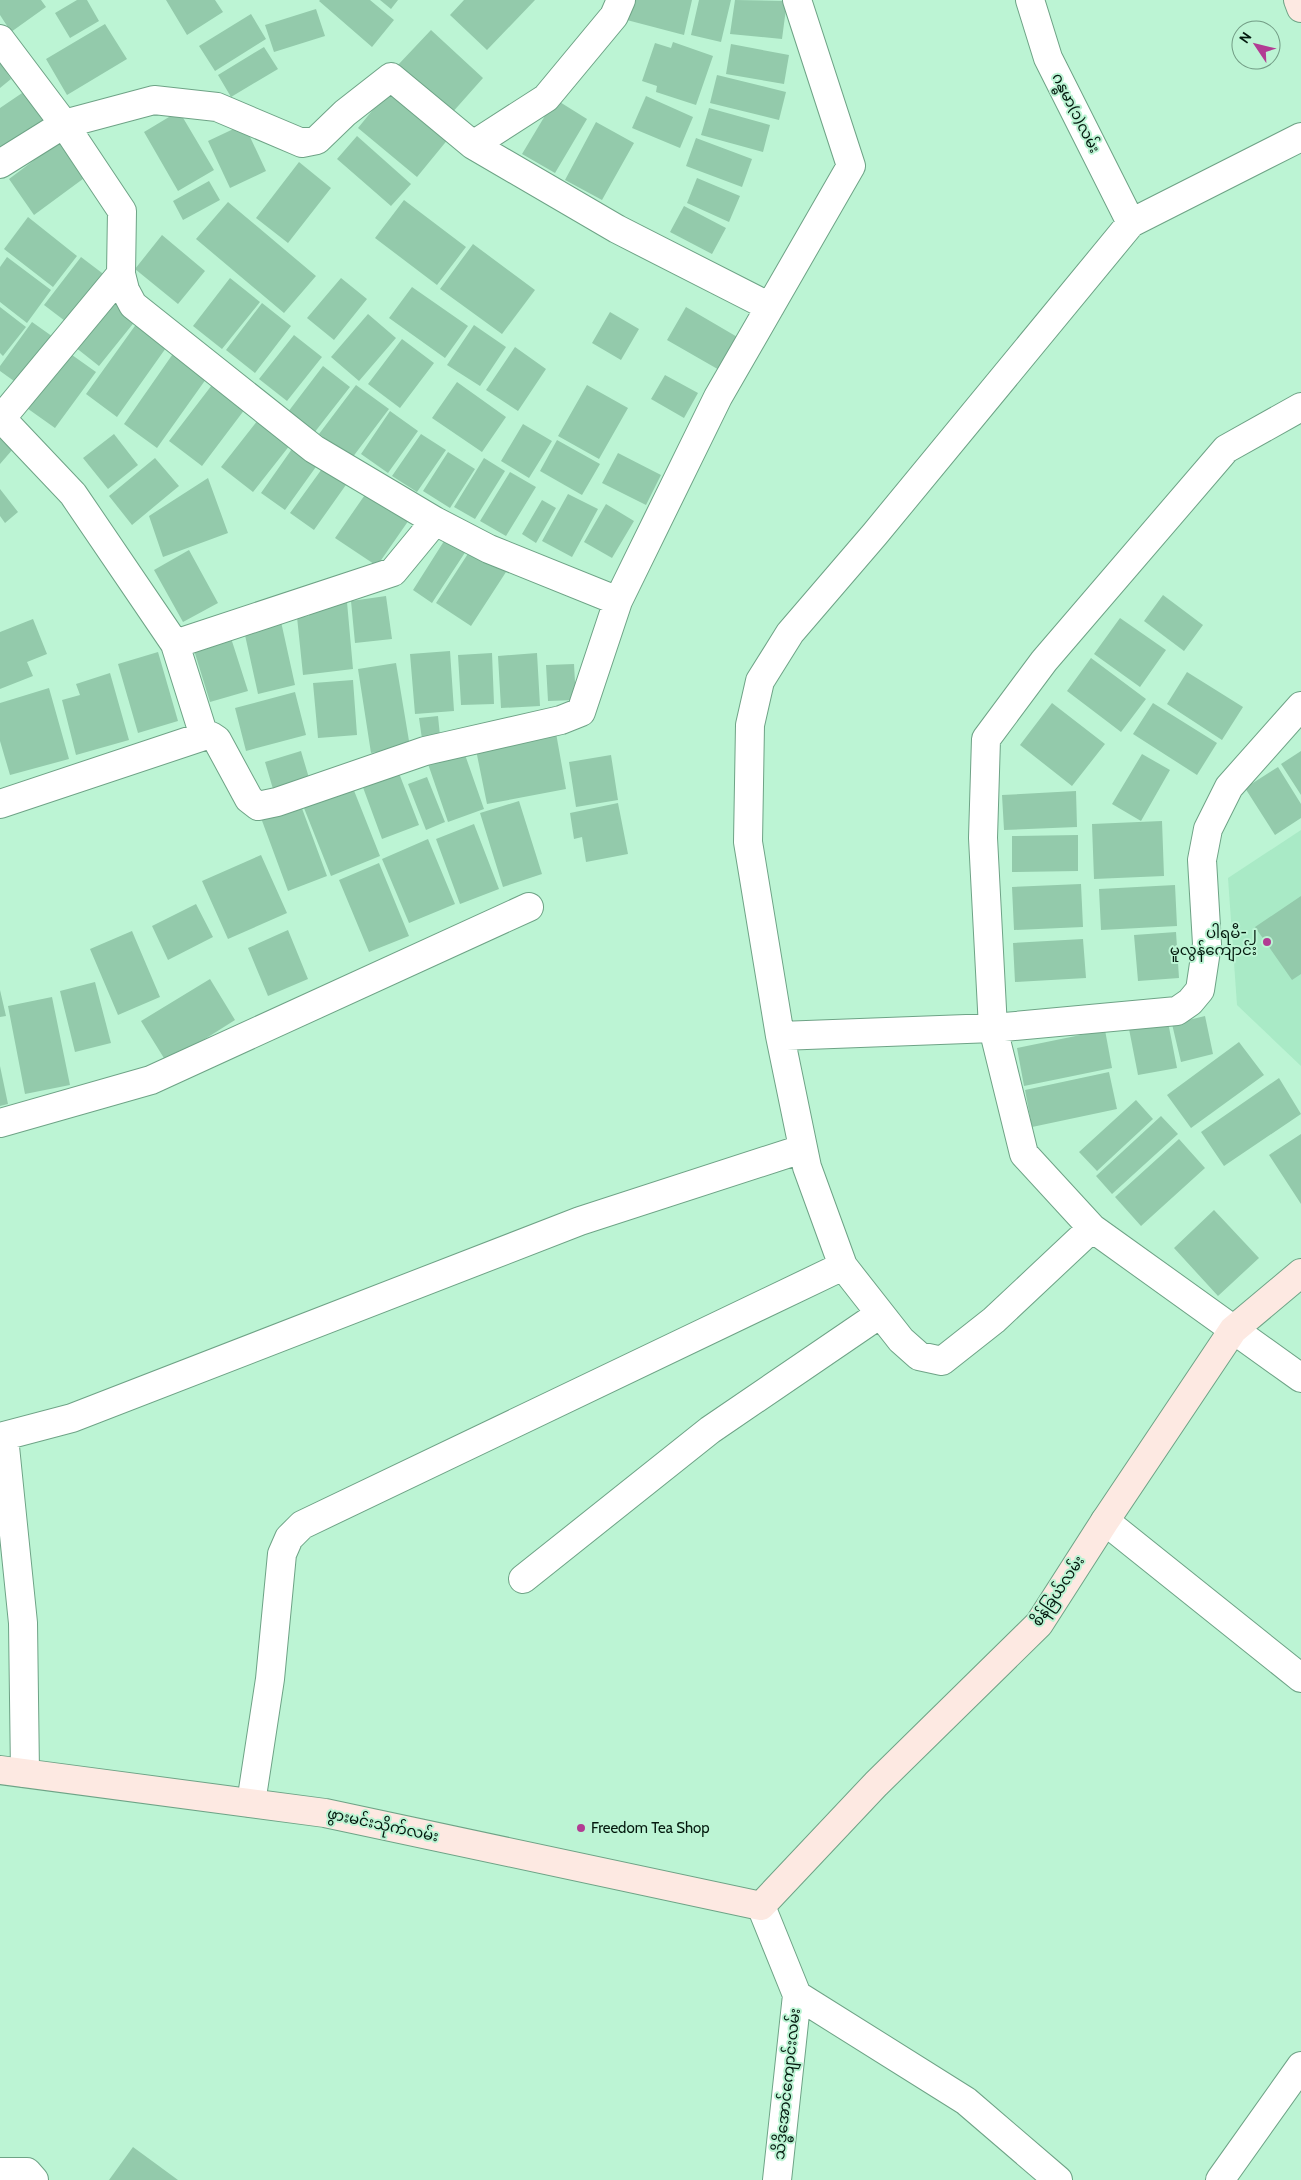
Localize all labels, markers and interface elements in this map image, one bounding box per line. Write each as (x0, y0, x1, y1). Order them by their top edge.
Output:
north arrow (1231, 20, 1281, 70)
text: N (1235, 28, 1256, 47)
street label: ဂန္ဓမာ(၁)လမ်း (1045, 70, 1105, 158)
place label: ပါရမီ-၂ မူလွန်ကျောင်း (1170, 923, 1257, 962)
marker: ပါရမီ-၂ မူလွန်ကျောင်း (1261, 936, 1273, 948)
street label: စိန်ခြယ်လမ်း (1027, 1552, 1091, 1631)
street label: ဖွားမင်းသိုက်လမ်း (325, 1803, 440, 1849)
place label: Freedom Tea Shop (591, 1819, 710, 1837)
marker: Freedom Tea Shop (575, 1822, 587, 1834)
street label: သိဒ္ဓိအောင်ကျောင်းလမ်း (769, 2007, 807, 2161)

